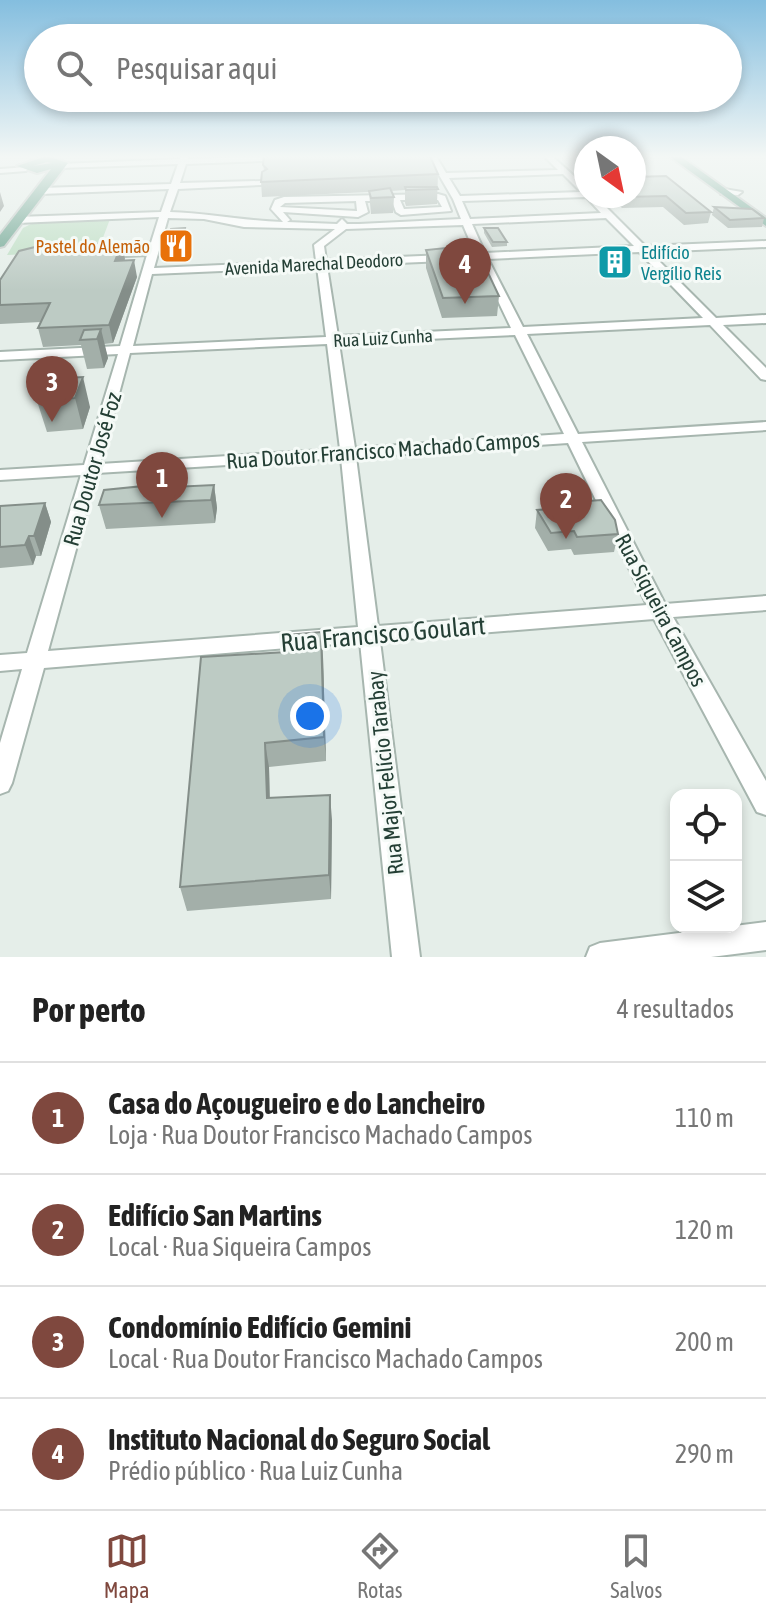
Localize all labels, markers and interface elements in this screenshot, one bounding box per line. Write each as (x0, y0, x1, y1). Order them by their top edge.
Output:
search box (24, 24, 742, 112)
icon: search (52, 46, 96, 90)
text: Pesquisar aqui (116, 51, 277, 85)
north arrow (574, 136, 646, 208)
restaurant icon: Pastel do Alemão (157, 227, 195, 265)
place label: Pastel do Alemão (36, 236, 150, 257)
pin: 4 (439, 238, 491, 304)
place label: Edifício Vergílio Reis (641, 242, 722, 284)
building icon: Edifício Vergílio Reis (596, 243, 634, 281)
street label: Avenida Marechal Deodoro (224, 249, 404, 279)
street label: Rua Luiz Cunha (333, 325, 433, 351)
pin: 3 (26, 356, 78, 422)
street label: Rua Doutor José Foz (58, 389, 126, 549)
street label: Rua Doutor Francisco Machado Campos (225, 426, 541, 474)
pin: 1 (136, 452, 188, 518)
pin: 2 (540, 473, 592, 539)
street label: Rua Siqueira Campos (610, 529, 712, 691)
street label: Rua Francisco Goulart (279, 610, 487, 658)
street label: Rua Major Felício Tarabay (361, 670, 409, 876)
your location (290, 696, 330, 736)
map controls (670, 789, 742, 933)
button: locate (670, 789, 742, 861)
button: layers (670, 861, 742, 933)
text: Por perto (32, 990, 146, 1029)
text: 4 resultados (617, 994, 734, 1024)
text: Casa do Açougueiro e do Lancheiro (108, 1086, 485, 1120)
text: 1 (52, 1103, 64, 1133)
text: 110 m (675, 1103, 734, 1133)
text: Loja · Rua Doutor Francisco Machado Campos (108, 1120, 532, 1150)
text: Edifício San Martins (108, 1198, 322, 1232)
text: 2 (52, 1215, 64, 1245)
text: 120 m (675, 1215, 734, 1245)
text: Local · Rua Siqueira Campos (108, 1232, 371, 1262)
text: Condomínio Edifício Gemini (108, 1310, 411, 1344)
text: 3 (52, 1327, 64, 1357)
text: 200 m (675, 1327, 734, 1357)
text: Local · Rua Doutor Francisco Machado Campos (108, 1344, 543, 1374)
text: Instituto Nacional do Seguro Social (108, 1422, 490, 1456)
text: 4 (52, 1439, 64, 1469)
text: 290 m (675, 1439, 734, 1469)
text: Prédio público · Rua Luiz Cunha (108, 1456, 403, 1486)
tab: Mapa (104, 1529, 149, 1603)
tab: Rotas (357, 1529, 403, 1603)
tab: Salvos (610, 1529, 662, 1603)

